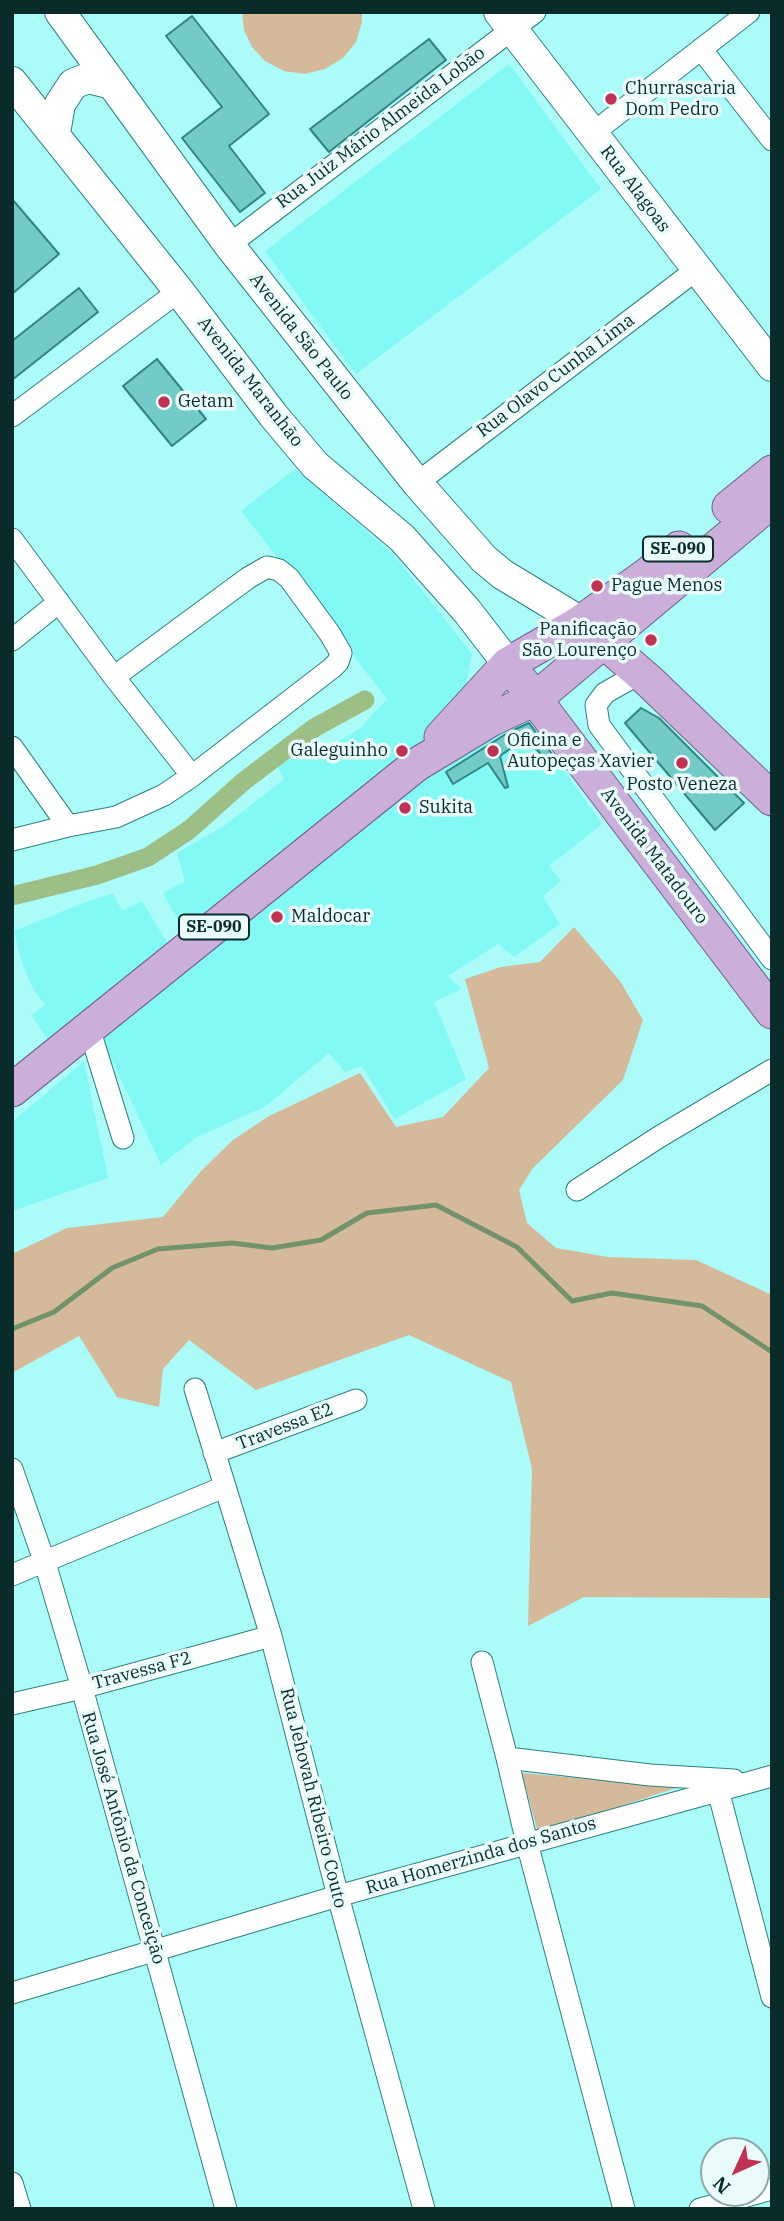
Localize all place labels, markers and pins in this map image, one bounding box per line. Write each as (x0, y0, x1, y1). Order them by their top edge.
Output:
place label: Churrascaria Dom Pedro (625, 78, 736, 120)
marker: Churrascaria Dom Pedro (603, 91, 619, 107)
place label: Getam (178, 391, 234, 413)
marker: Getam (156, 394, 172, 410)
place label: Pague Menos (611, 575, 722, 597)
marker: Pague Menos (589, 578, 605, 594)
place label: Panificação São Lourenço (522, 619, 637, 662)
marker: Panificação São Lourenço (643, 632, 659, 648)
place label: Oficina e Autopeças Xavier (507, 730, 654, 772)
place label: Galeguinho (290, 740, 388, 762)
marker: Galeguinho (394, 743, 410, 759)
marker: Oficina e Autopeças Xavier (485, 743, 501, 759)
marker: Posto Veneza (674, 755, 690, 771)
place label: Posto Veneza (626, 774, 738, 796)
place label: Sukita (419, 797, 473, 819)
marker: Sukita (397, 800, 413, 816)
place label: Maldocar (291, 906, 370, 928)
marker: Maldocar (269, 909, 285, 925)

